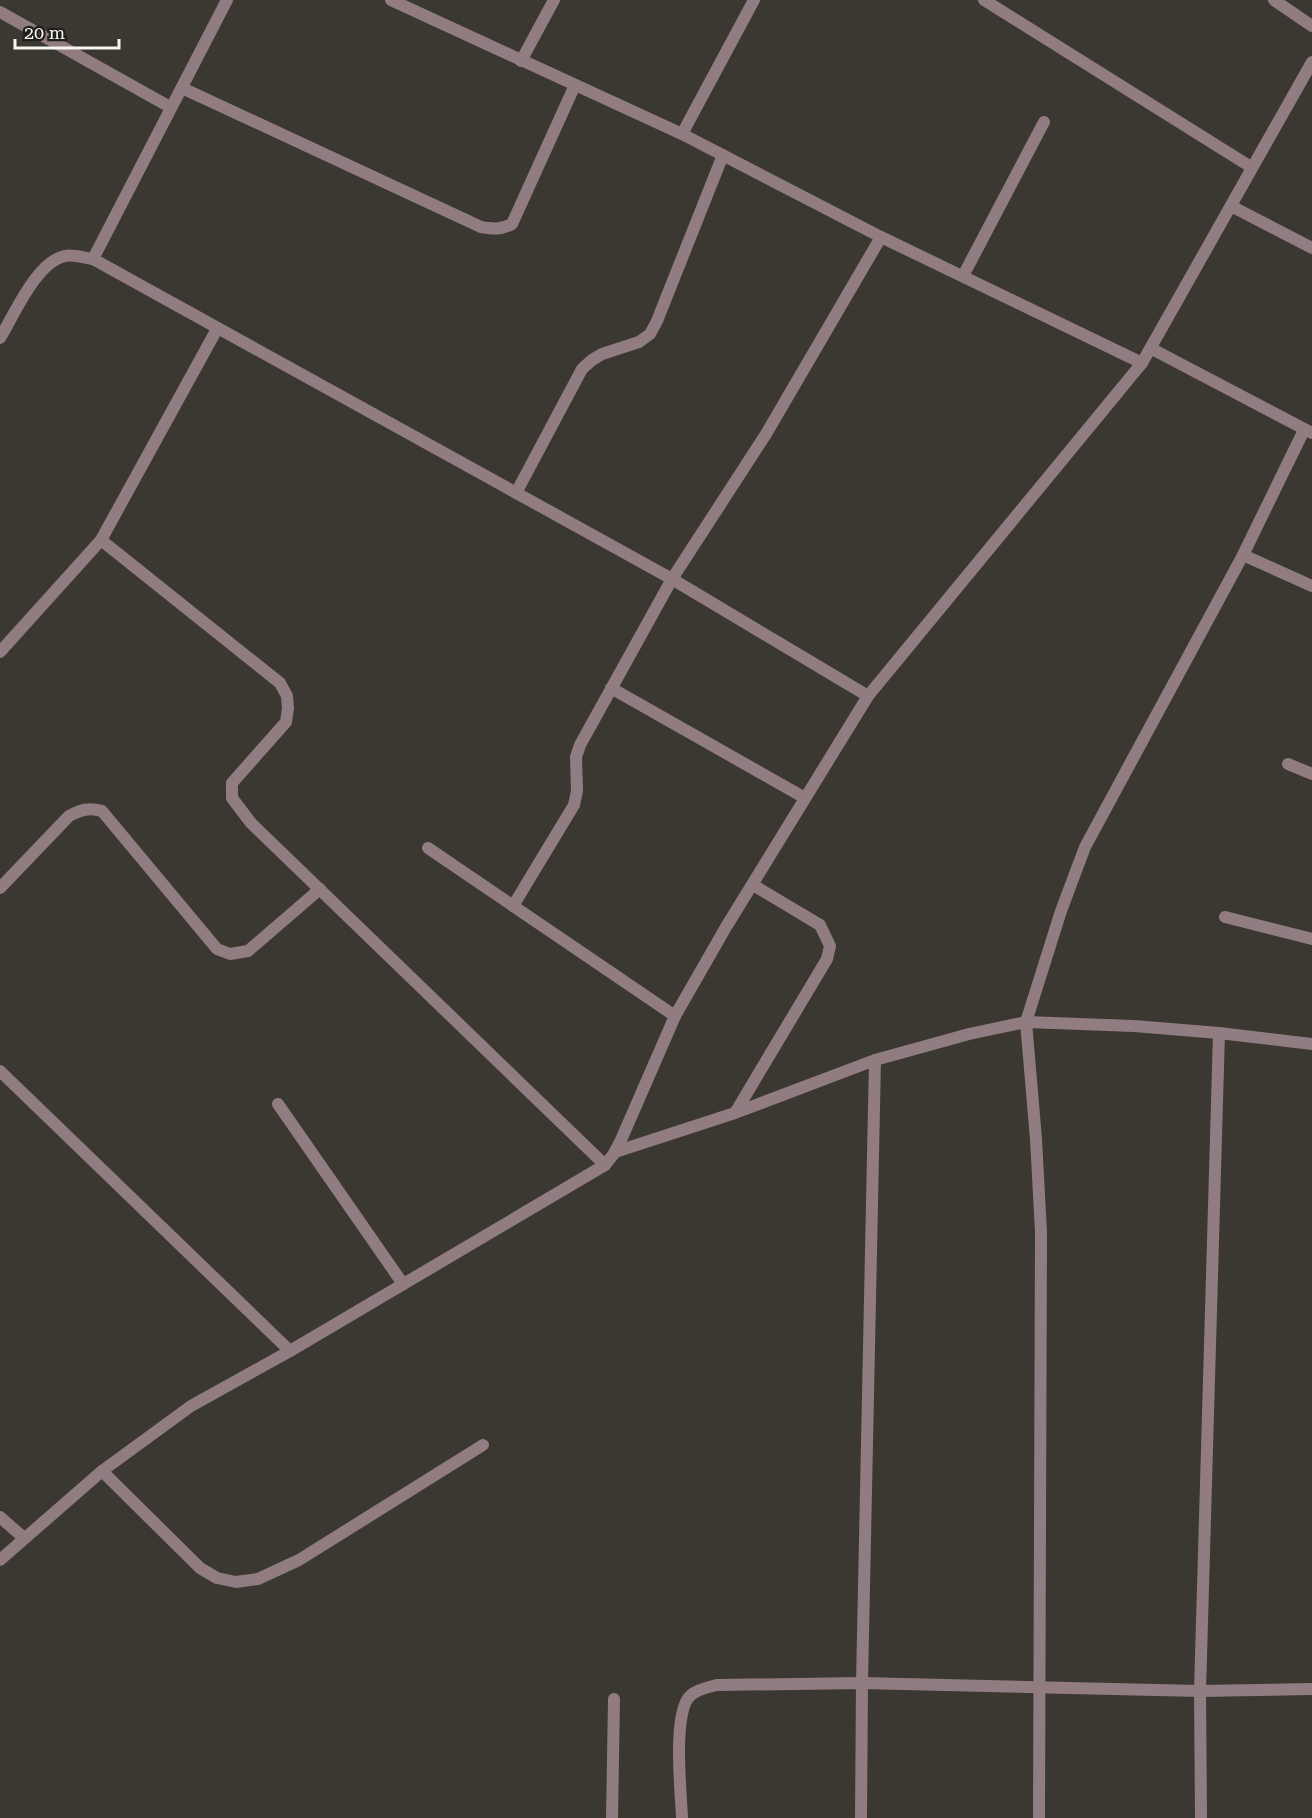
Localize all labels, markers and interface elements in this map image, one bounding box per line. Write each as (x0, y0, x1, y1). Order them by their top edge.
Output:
scale bar (15, 12, 118, 50)
text: 20 m (24, 22, 65, 43)

